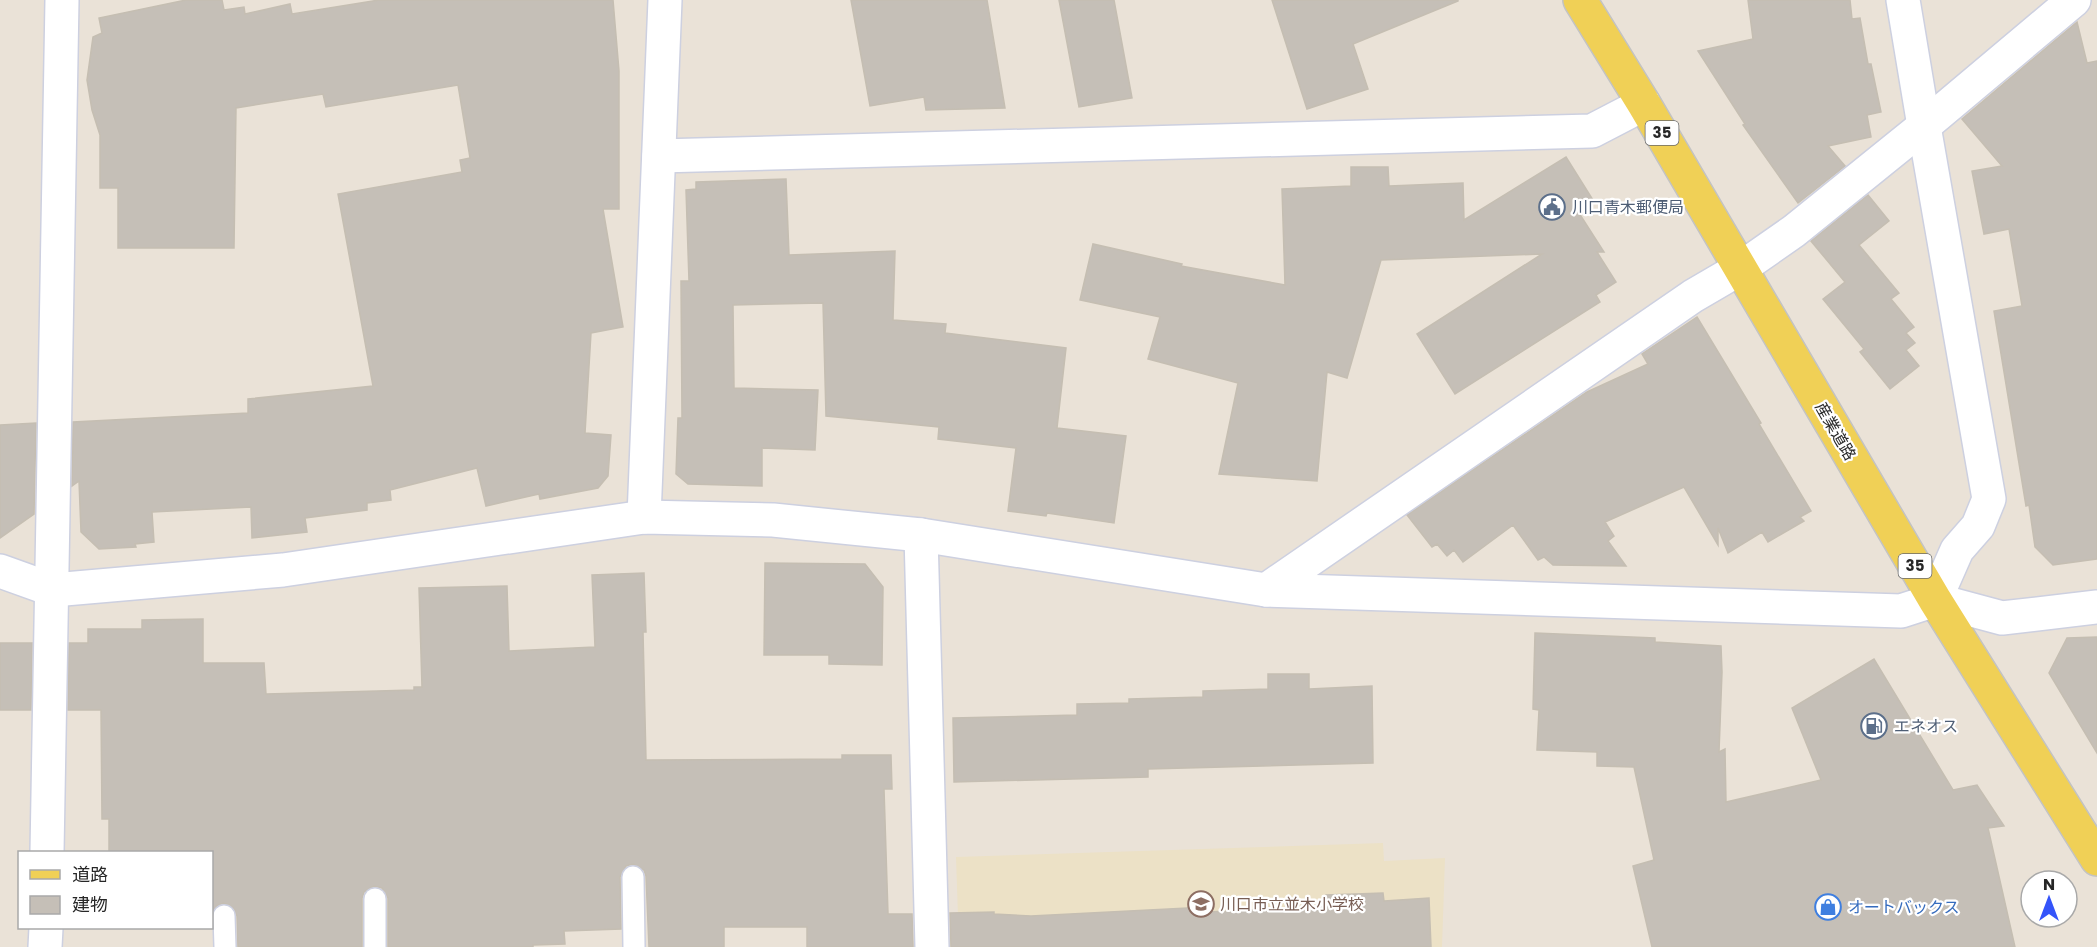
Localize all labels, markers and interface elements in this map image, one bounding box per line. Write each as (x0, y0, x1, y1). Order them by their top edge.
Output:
road number: 35 (1646, 121, 1678, 145)
public building icon: 川口青木郵便局 (1537, 192, 1567, 222)
place label: 川口青木郵便局 (1572, 196, 1684, 219)
street label: 産業道路 (1810, 398, 1862, 465)
road number: 35 (1898, 554, 1932, 578)
fuel station icon: エネオス (1859, 711, 1889, 741)
place label: エネオス (1894, 715, 1958, 738)
legend (18, 851, 213, 929)
text: 道路 (72, 862, 108, 887)
north arrow (2019, 869, 2079, 929)
text: N (2043, 873, 2055, 896)
school or university icon: 川口市立並木小学校 (1186, 889, 1216, 919)
text: 建物 (72, 892, 108, 917)
shop icon: オートバックス (1813, 892, 1843, 922)
place label: 川口市立並木小学校 (1220, 893, 1364, 916)
place label: オートバックス (1848, 896, 1960, 919)

